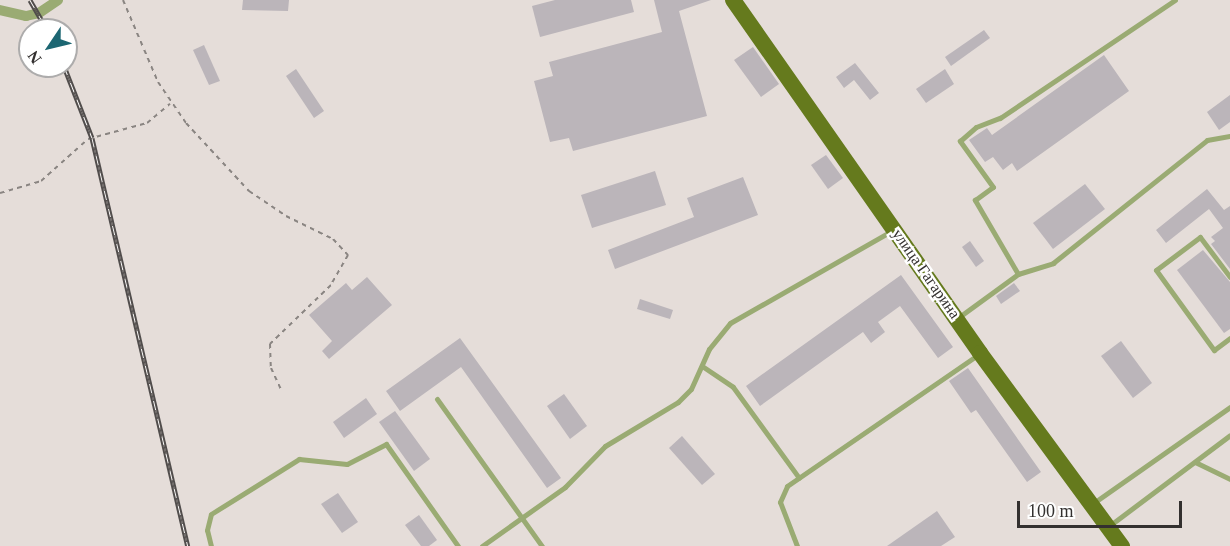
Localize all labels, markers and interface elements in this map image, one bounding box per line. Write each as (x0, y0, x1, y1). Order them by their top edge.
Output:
north arrow (18, 18, 78, 78)
text: N (24, 48, 45, 67)
street label: улица Гагарина (888, 225, 964, 323)
scale bar (1020, 489, 1185, 527)
text: 100 m (1028, 501, 1074, 521)

